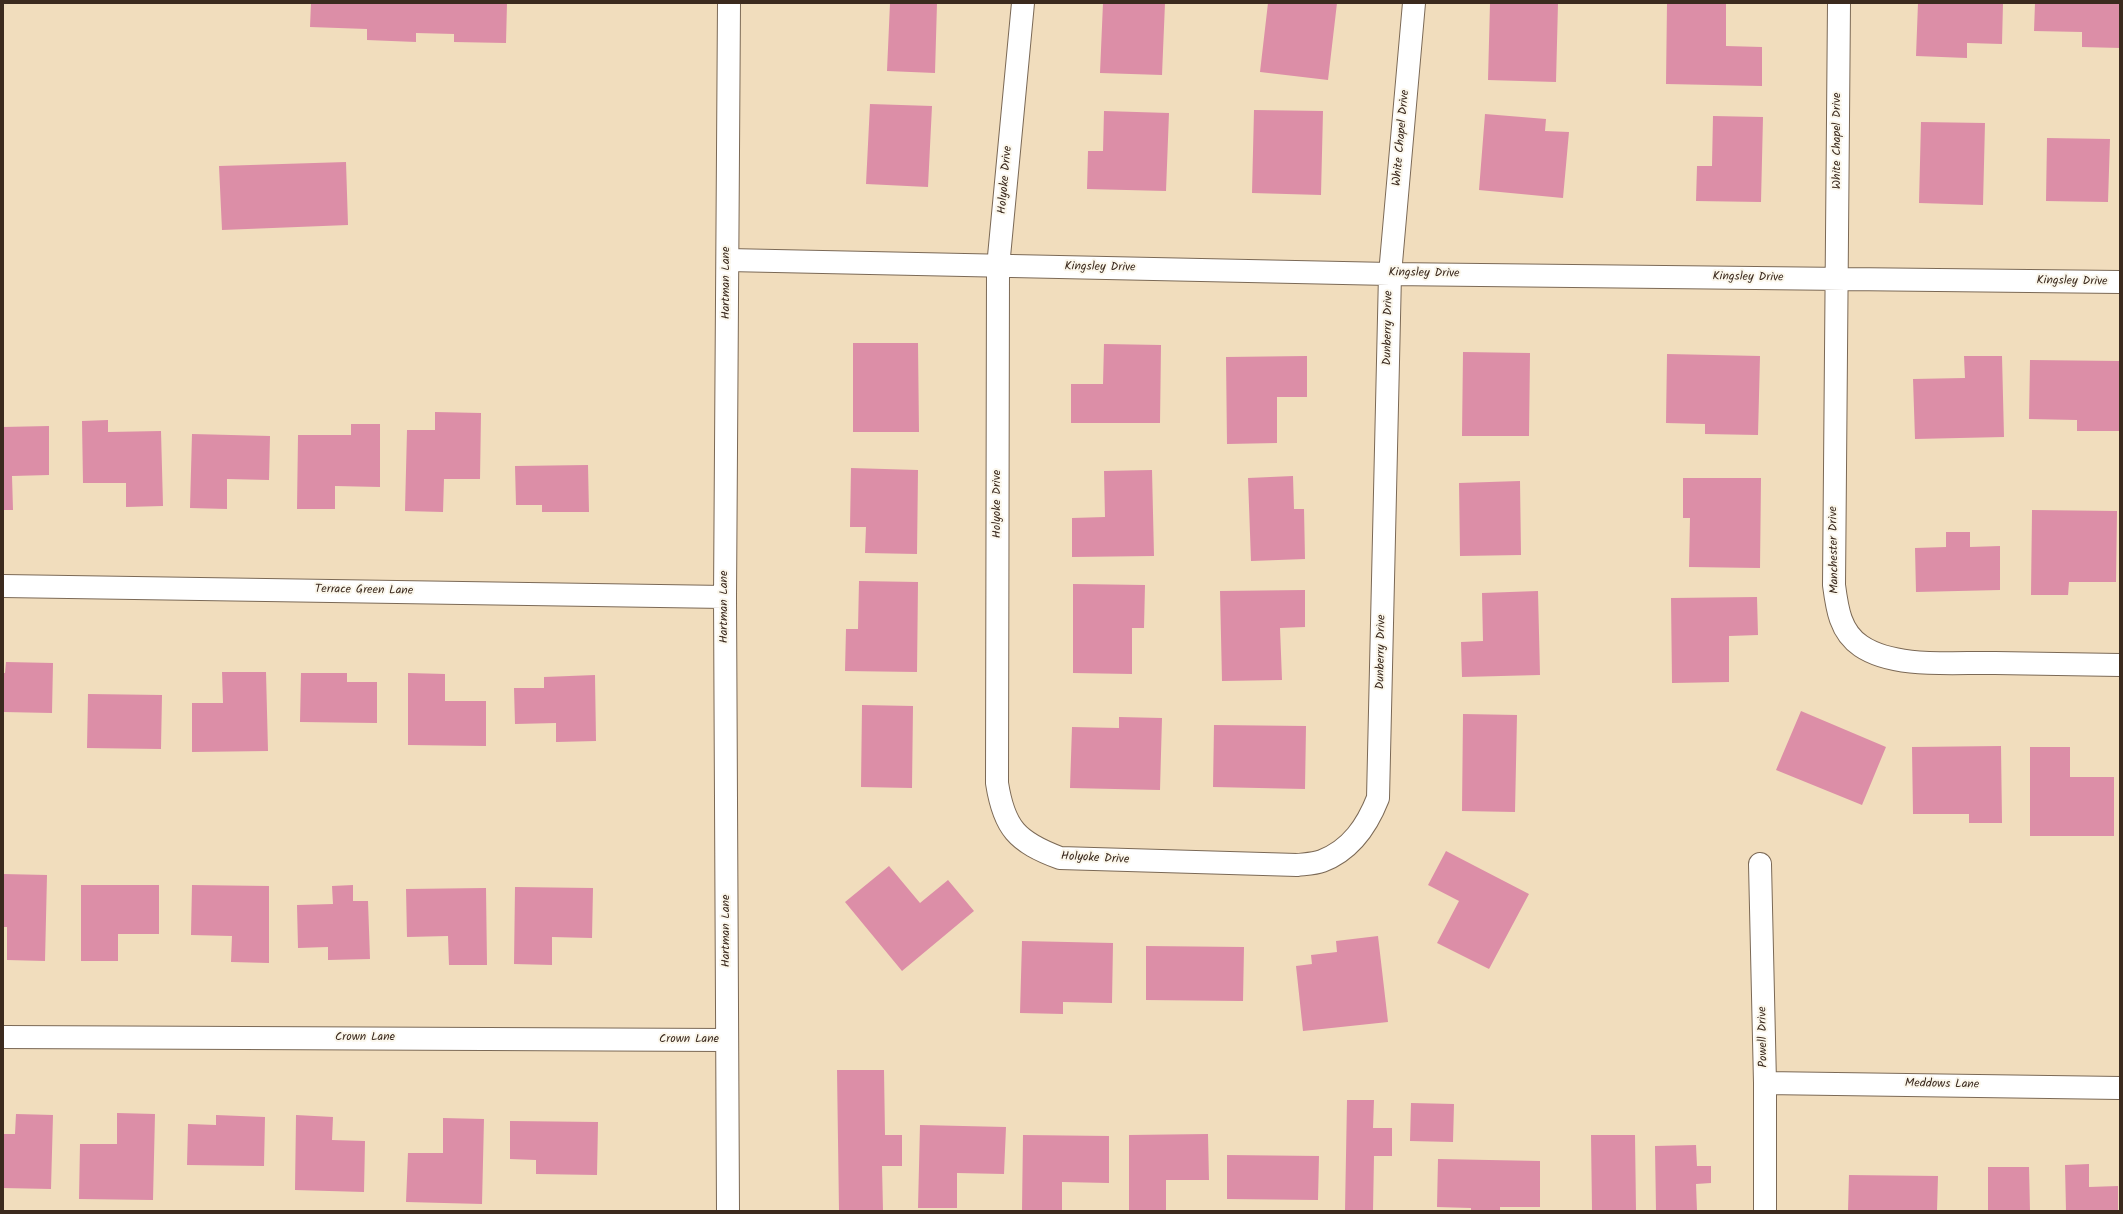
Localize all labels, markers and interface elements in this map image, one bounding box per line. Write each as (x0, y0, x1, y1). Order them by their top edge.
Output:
street label: White Chapel Drive (1391, 89, 1413, 187)
street label: White Chapel Drive (1831, 93, 1845, 189)
street label: Holyoke Drive (996, 145, 1016, 215)
street label: Hartman Lane (720, 247, 734, 319)
street label: Kingsley Drive (1064, 260, 1136, 276)
street label: Kingsley Drive (1388, 266, 1460, 282)
street label: Kingsley Drive (1712, 270, 1784, 286)
street label: Kingsley Drive (2036, 274, 2108, 290)
street label: Dunberry Drive (1381, 290, 1397, 366)
street label: Holyoke Drive (991, 470, 1005, 538)
street label: Manchester Drive (1827, 506, 1843, 594)
street label: Hartman Lane (718, 571, 732, 643)
street label: Terrace Green Lane (315, 583, 413, 599)
street label: Dunberry Drive (1374, 614, 1390, 690)
street label: Holyoke Drive (1060, 850, 1130, 868)
street label: Hartman Lane (720, 895, 734, 967)
street label: Powell Drive (1756, 1006, 1772, 1068)
street label: Crown Lane (335, 1031, 395, 1045)
street label: Crown Lane (659, 1033, 719, 1047)
street label: Meddows Lane (1905, 1077, 1979, 1093)

